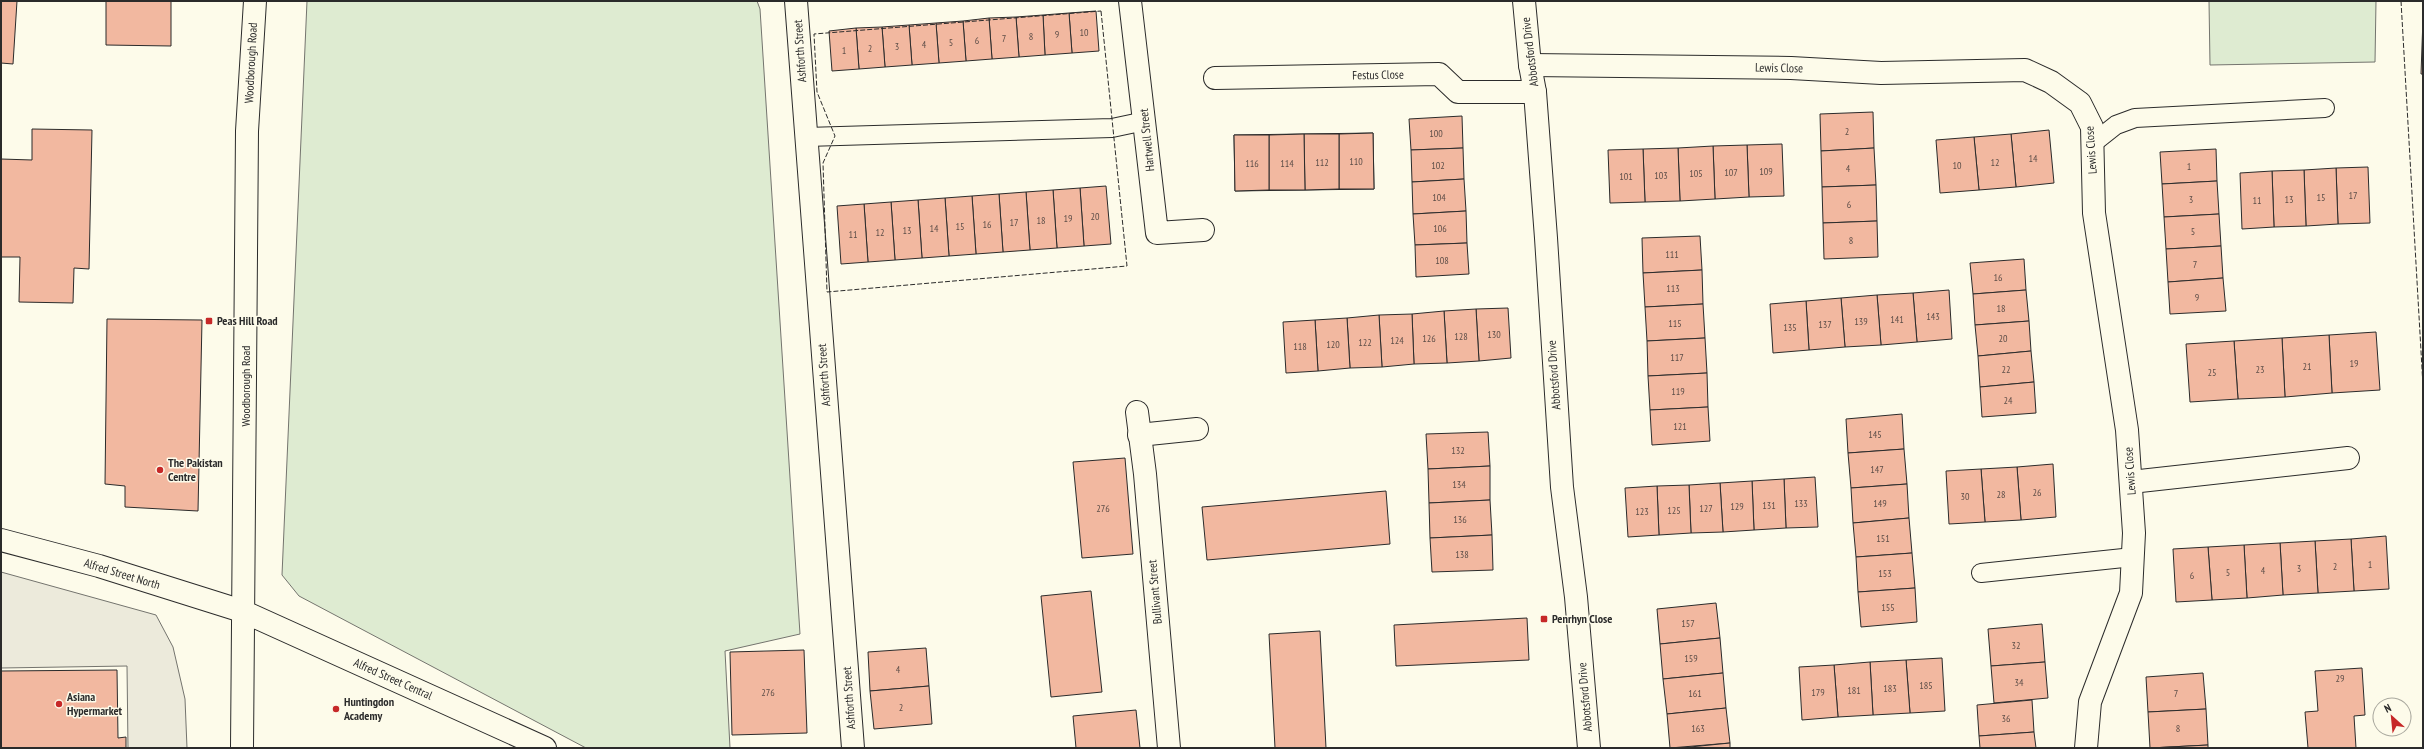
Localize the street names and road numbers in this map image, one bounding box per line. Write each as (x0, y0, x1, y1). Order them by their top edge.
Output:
street label: Abbotsford Drive (1518, 17, 1541, 88)
street label: Ashforth Street (790, 19, 809, 83)
street label: Woodborough Road (241, 22, 260, 104)
street label: Lewis Close (1755, 60, 1803, 75)
street label: Festus Close (1352, 67, 1404, 82)
street label: Hartwell Street (1136, 107, 1157, 172)
street label: Lewis Close (2081, 125, 2100, 175)
street label: Abbotsford Drive (1544, 340, 1563, 410)
street label: Ashforth Street (814, 343, 833, 407)
street label: Woodborough Road (238, 346, 253, 426)
street label: Lewis Close (2120, 446, 2139, 496)
street label: Alfred Street North (82, 555, 162, 592)
street label: Bullivant Street (1144, 559, 1165, 625)
street label: Alfred Street Central (352, 655, 435, 703)
street label: Abbotsford Drive (1574, 662, 1595, 732)
street label: Ashforth Street (839, 666, 858, 730)

